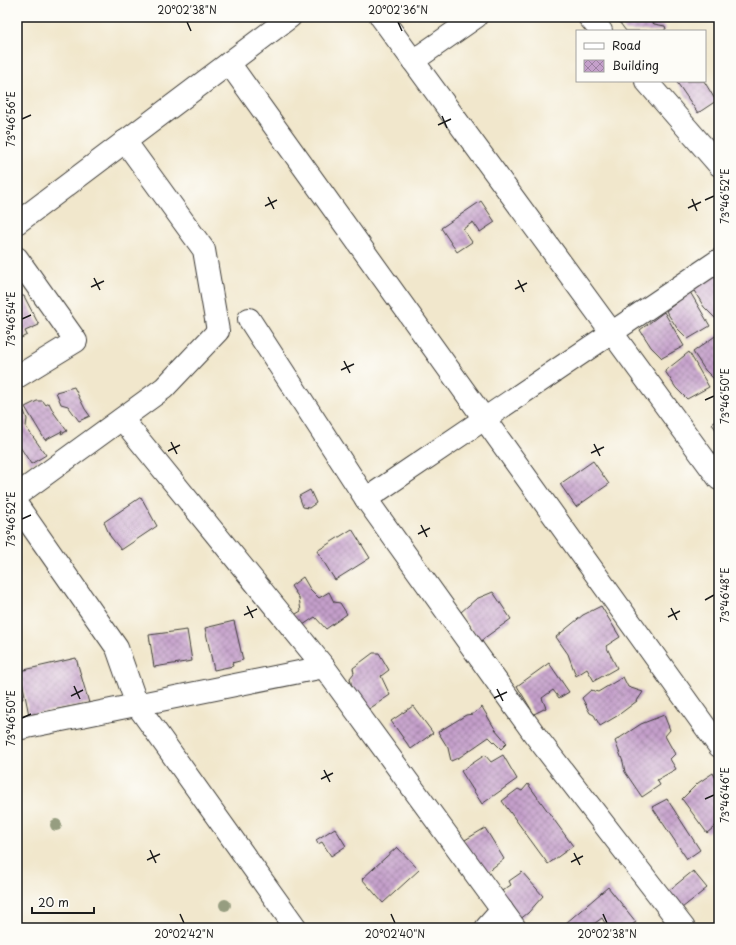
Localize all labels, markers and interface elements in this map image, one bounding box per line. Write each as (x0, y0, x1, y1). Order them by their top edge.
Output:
text: 20°02'38"N (157, 2, 217, 17)
text: 20°02'36"N (368, 2, 428, 17)
legend (576, 30, 706, 82)
text: Road (612, 36, 641, 54)
text: Building (612, 56, 659, 74)
text: 73°46'56"E (3, 91, 18, 147)
text: 73°46'52"E (717, 168, 732, 224)
text: 73°46'54"E (3, 291, 18, 347)
text: 73°46'50"E (717, 368, 732, 424)
text: 73°46'52"E (3, 491, 18, 547)
text: 73°46'48"E (717, 567, 732, 623)
text: 73°46'50"E (3, 690, 18, 746)
text: 73°46'46"E (717, 767, 732, 823)
scale bar (32, 889, 94, 915)
text: 20 m (38, 893, 69, 911)
text: 20°02'42"N (154, 926, 214, 941)
text: 20°02'40"N (365, 926, 425, 941)
text: 20°02'38"N (577, 926, 637, 941)

